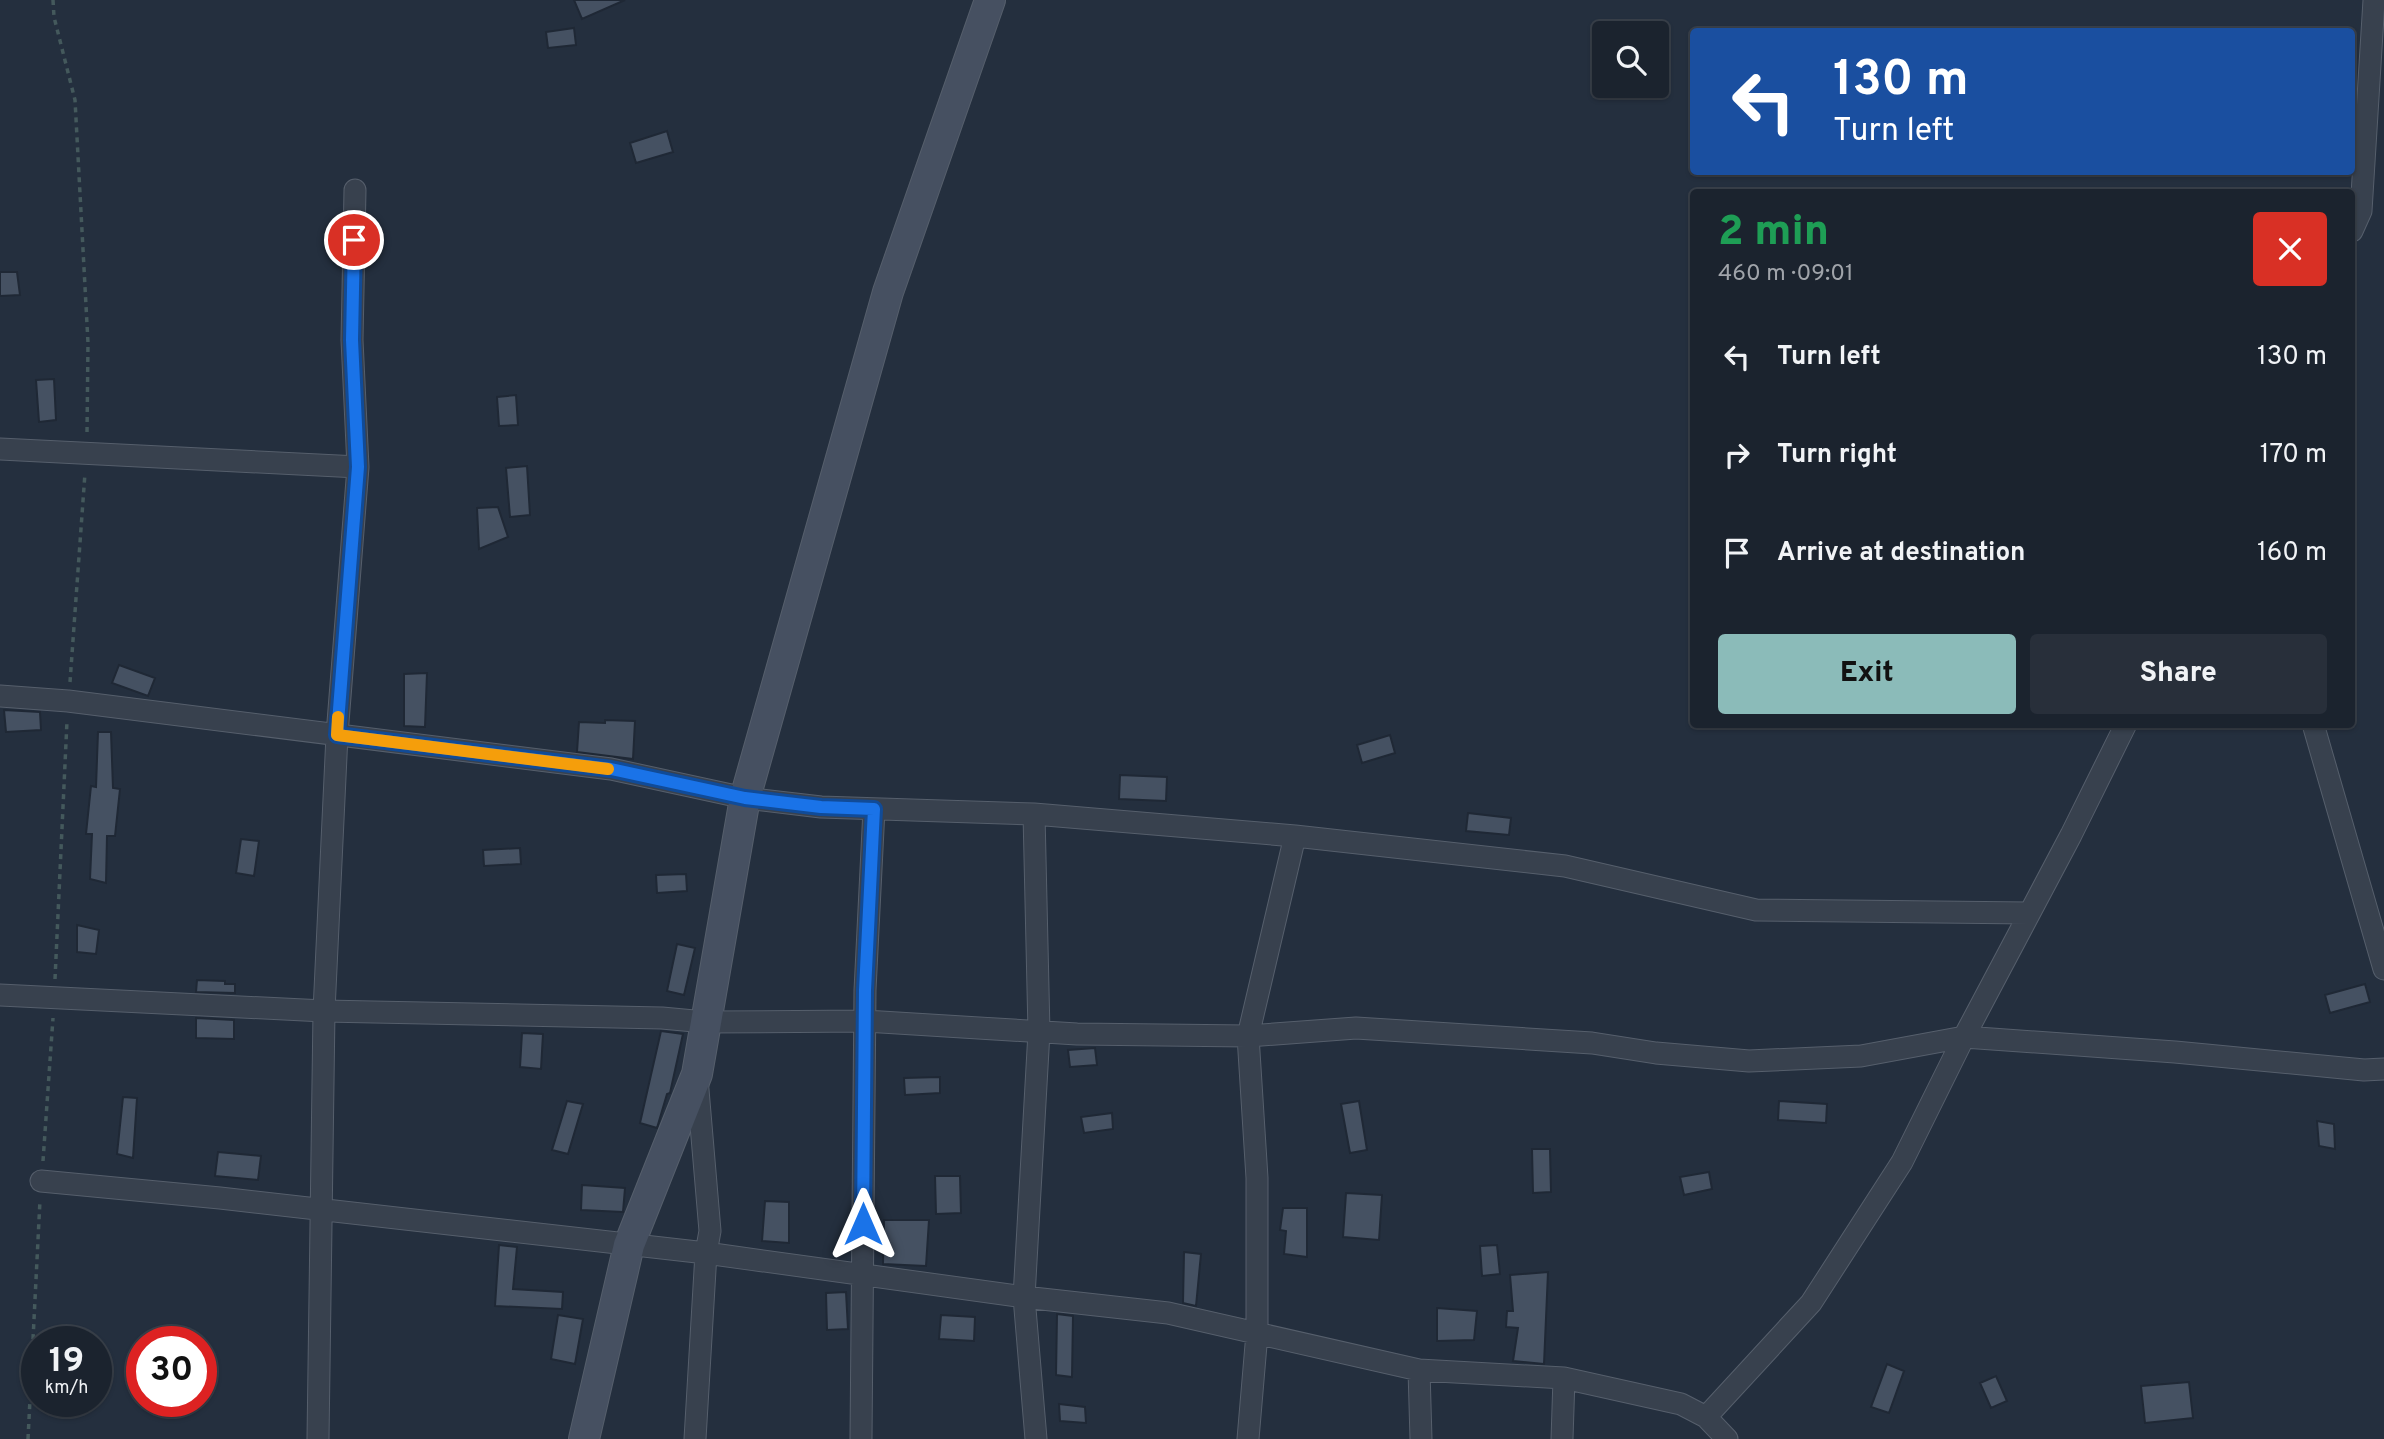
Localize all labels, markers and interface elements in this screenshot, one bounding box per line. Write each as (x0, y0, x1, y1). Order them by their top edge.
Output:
map controls (1592, 21, 1669, 98)
button: search (1592, 21, 1669, 98)
text: 130 m (1833, 51, 1969, 113)
icon: left (1718, 56, 1809, 147)
text: Turn left (1833, 112, 1954, 152)
text: 2 min (1718, 207, 1829, 260)
pin (324, 210, 384, 270)
button: close (2253, 212, 2327, 286)
icon: arrive (335, 221, 373, 259)
text: 460 m · 09:01 (1718, 260, 1854, 289)
icon: left (1718, 338, 1756, 376)
text: Turn left (1777, 341, 1881, 374)
text: 130 m (2257, 341, 2327, 374)
icon: right (1718, 436, 1756, 474)
text: Turn right (1777, 439, 1897, 472)
text: 170 m (2260, 439, 2327, 472)
icon: arrive (1718, 534, 1756, 572)
text: Arrive at destination (1777, 537, 2025, 570)
text: 160 m (2257, 537, 2327, 570)
button: Exit (1718, 634, 2016, 714)
button: Share (2030, 634, 2327, 714)
position arrow (826, 1187, 900, 1261)
speed limit sign: 30 (126, 1326, 217, 1417)
text: 19 (49, 1340, 84, 1384)
text: km/h (45, 1377, 88, 1400)

